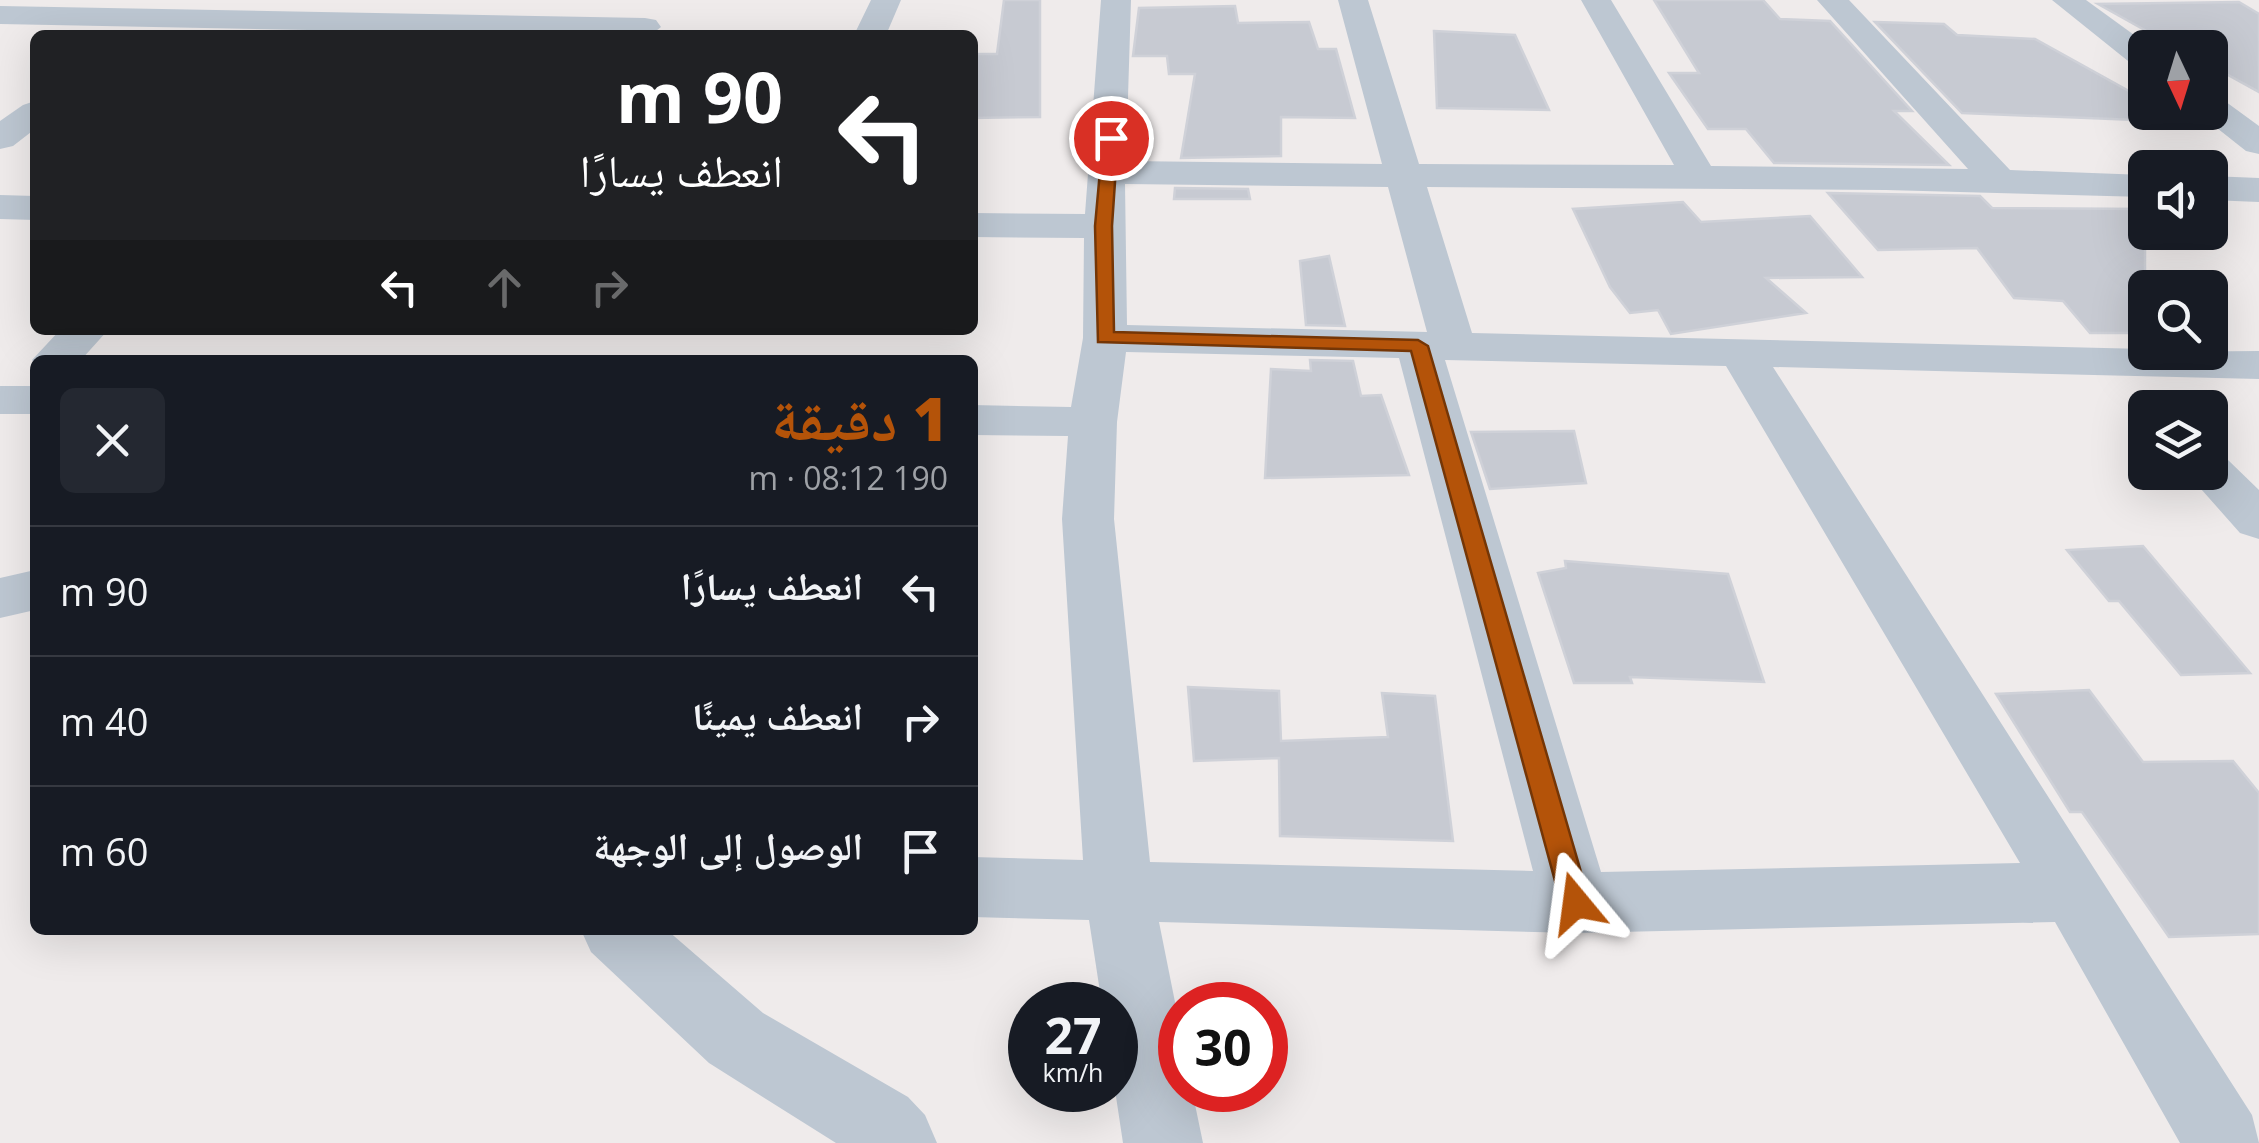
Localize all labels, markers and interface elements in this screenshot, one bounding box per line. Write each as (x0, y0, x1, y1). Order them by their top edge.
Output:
north arrow (2128, 30, 2228, 130)
map controls (2128, 30, 2228, 490)
text: 90 m (616, 48, 783, 144)
icon: left (818, 70, 948, 200)
pin (1069, 96, 1154, 181)
icon: arrive (1084, 111, 1139, 166)
text: انعطف يسارًا (580, 139, 783, 200)
button: sound (2128, 150, 2228, 250)
icon: left (372, 260, 427, 315)
icon: ahead (477, 260, 532, 315)
icon: right (582, 260, 637, 315)
button: search (2128, 270, 2228, 370)
text: 1 دقيقة (771, 377, 948, 459)
button: close (60, 388, 165, 493)
button: layers (2128, 390, 2228, 490)
text: 190 m · 08:12 (749, 456, 948, 499)
text: انعطف يسارًا (681, 559, 863, 611)
icon: left (893, 564, 948, 619)
text: 90 m (60, 565, 149, 617)
text: انعطف يمينًا (692, 689, 863, 741)
icon: right (893, 694, 948, 749)
text: 40 m (60, 695, 149, 747)
text: الوصول إلى الوجهة (593, 819, 863, 871)
icon: arrive (893, 824, 948, 879)
text: 60 m (60, 825, 149, 877)
position arrow (1524, 851, 1628, 955)
speed limit sign: 30 (1158, 982, 1288, 1112)
text: 27 (1044, 1001, 1102, 1069)
text: km/h (1043, 1055, 1103, 1089)

